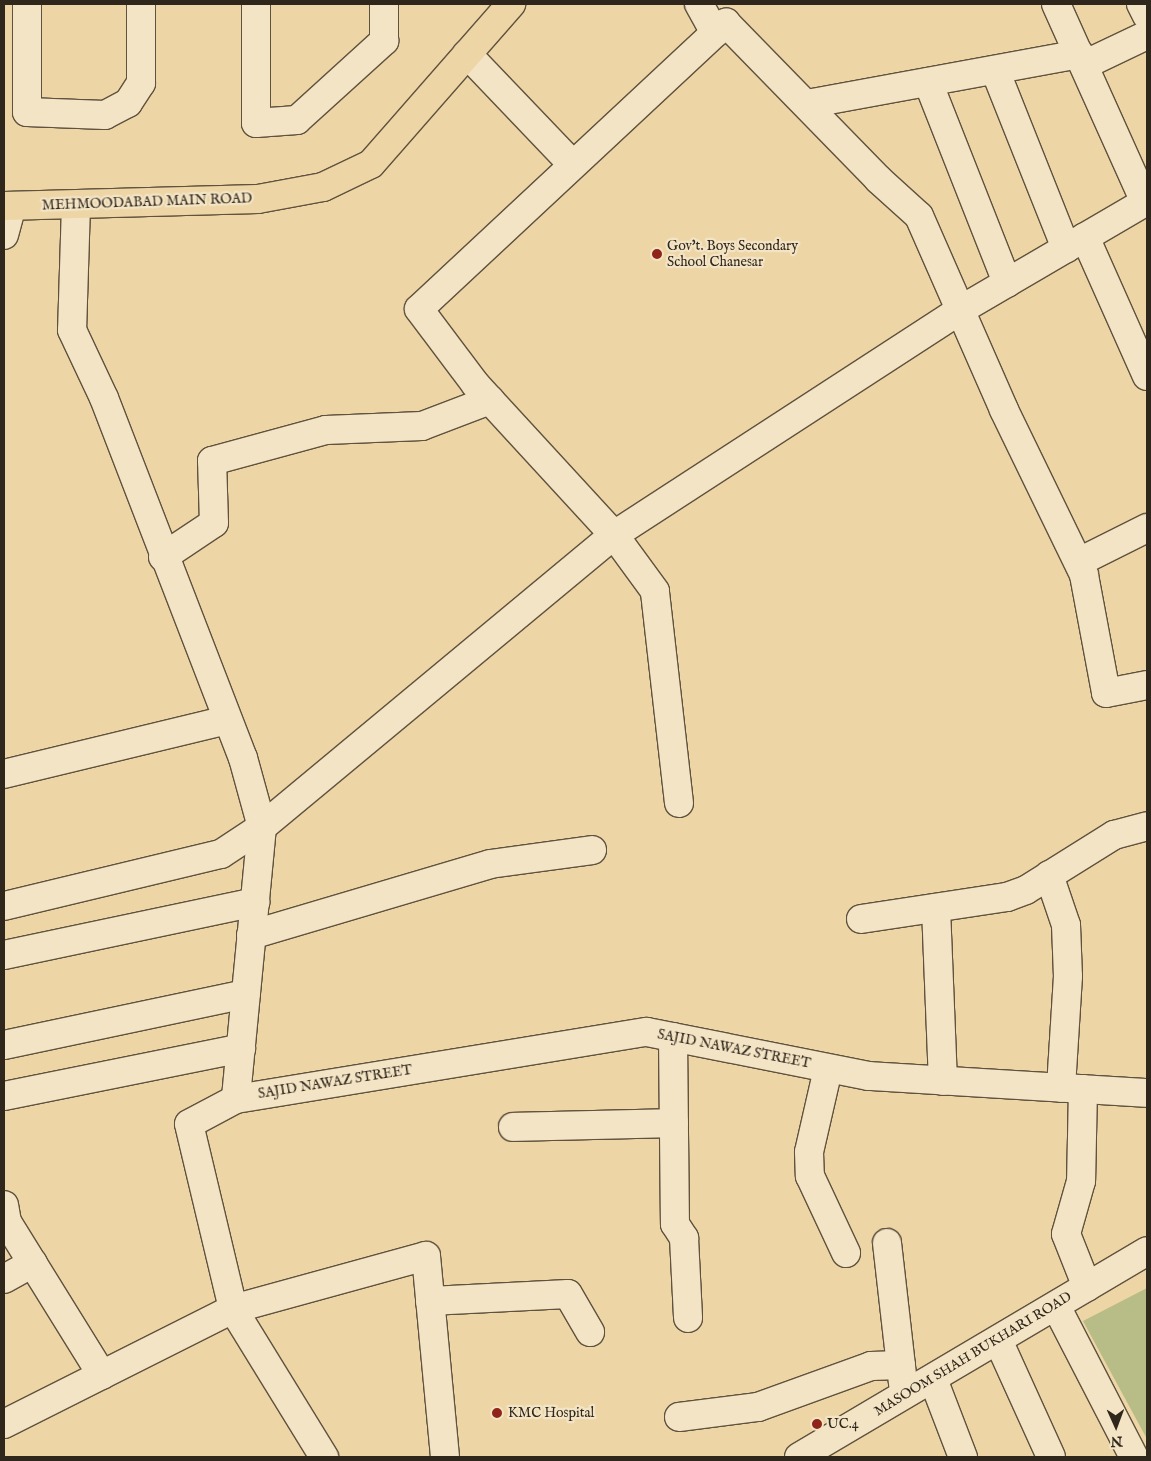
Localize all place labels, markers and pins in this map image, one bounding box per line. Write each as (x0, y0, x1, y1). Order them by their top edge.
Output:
place label: Gov't. Boys Secondary School Chanesar (667, 238, 798, 270)
marker: Gov't. Boys Secondary School Chanesar (651, 248, 663, 260)
place label: KMC Hospital (508, 1405, 594, 1421)
marker: KMC Hospital (490, 1406, 504, 1420)
place label: UC.4 (827, 1416, 859, 1432)
marker: UC.4 (811, 1418, 823, 1430)

